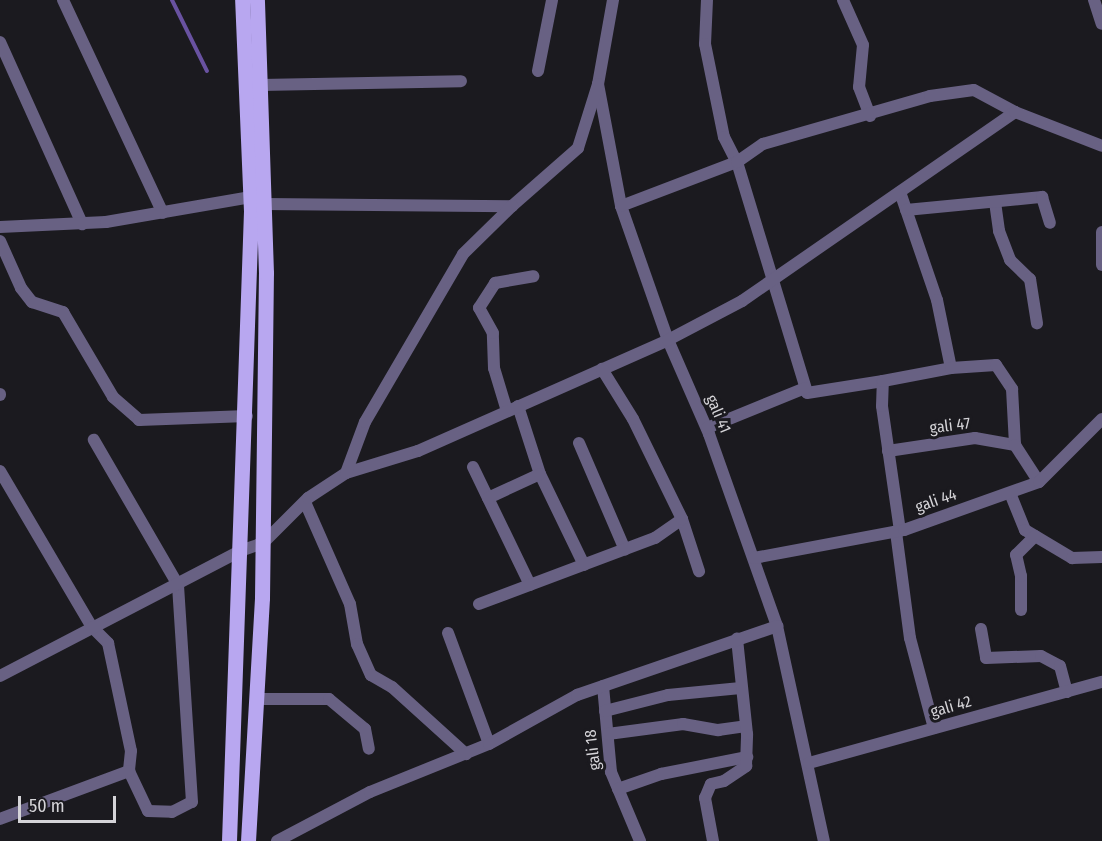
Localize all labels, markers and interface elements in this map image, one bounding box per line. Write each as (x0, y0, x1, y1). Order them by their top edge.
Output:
street label: gali 41 (701, 392, 735, 436)
street label: gali 47 (929, 414, 971, 438)
street label: gali 44 (913, 485, 959, 517)
street label: gali 42 (928, 692, 974, 722)
street label: gali 18 (581, 728, 605, 772)
scale bar (21, 784, 118, 822)
text: 50 m (29, 795, 65, 817)

